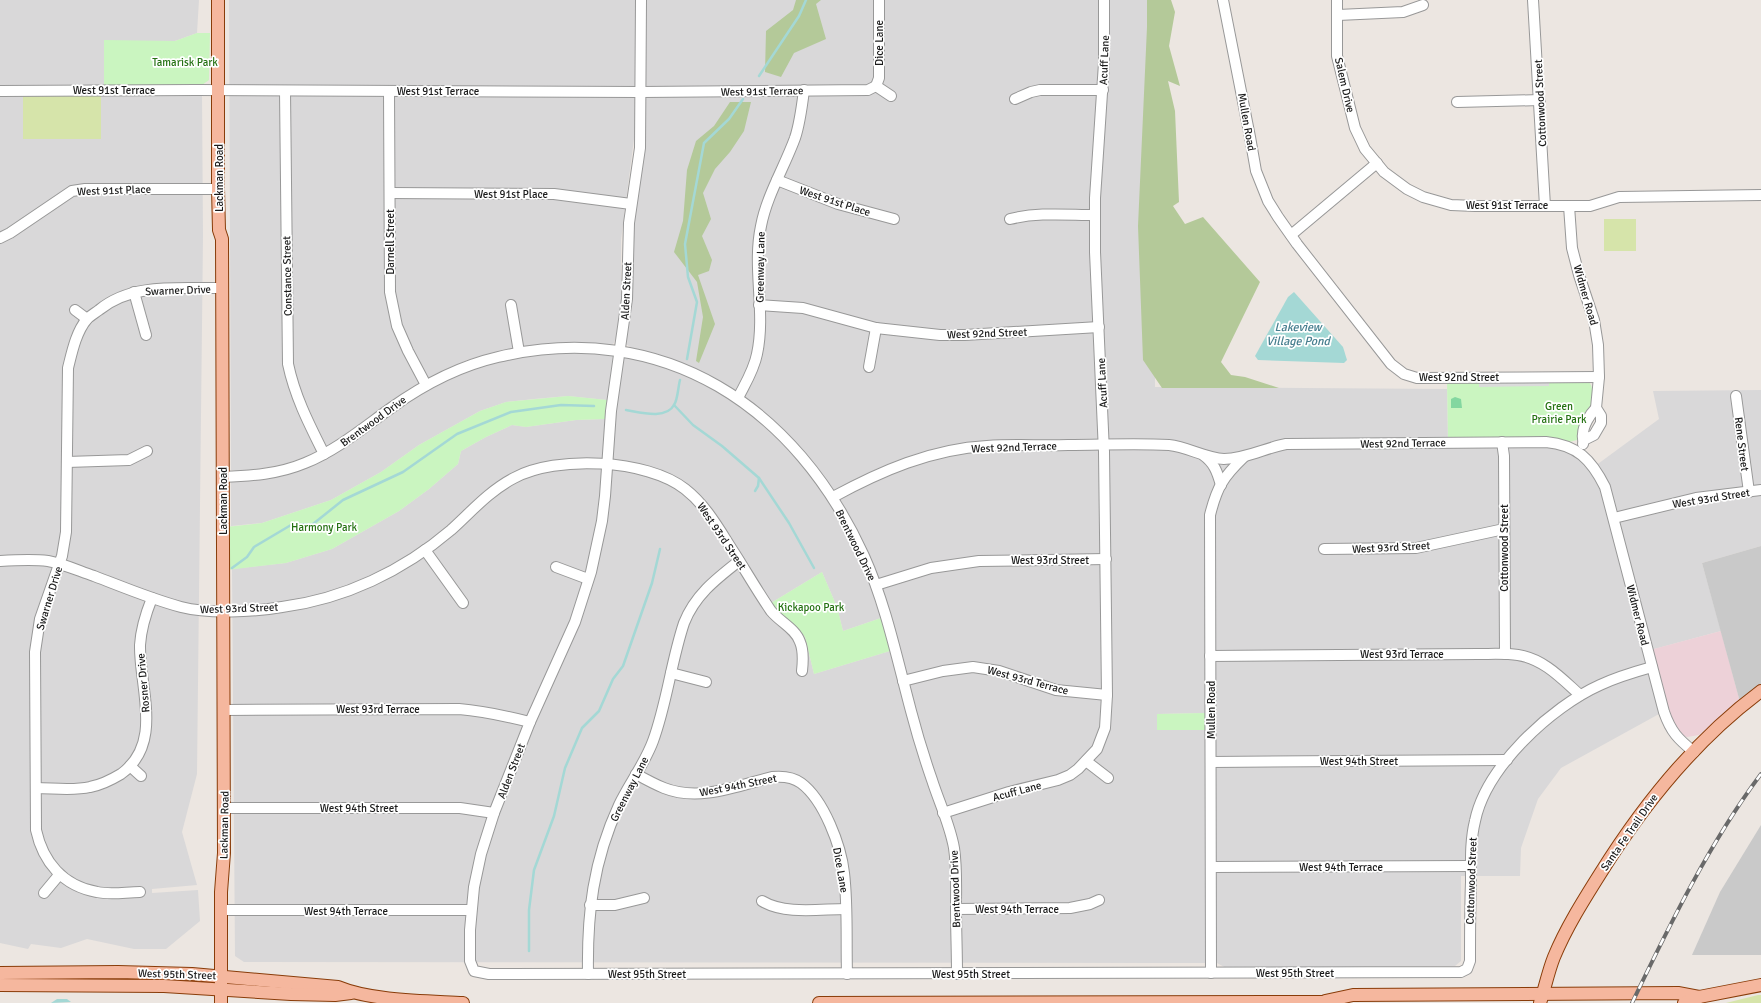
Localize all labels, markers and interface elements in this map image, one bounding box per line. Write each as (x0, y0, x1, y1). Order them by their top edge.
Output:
street label: Dice Lane (873, 20, 886, 66)
street label: Acuff Lane (1097, 35, 1112, 85)
park label: Tamarisk Park (152, 56, 218, 69)
street label: Salem Drive (1332, 56, 1357, 114)
street label: Cottonwood Street (1532, 59, 1549, 147)
street label: West 91st Terrace (73, 84, 155, 97)
street label: West 91st Terrace (721, 84, 803, 99)
street label: West 91st Terrace (397, 85, 479, 98)
street label: Mullen Road (1235, 92, 1258, 152)
street label: Lackman Road (213, 144, 226, 212)
street label: West 91st Place (77, 183, 151, 198)
street label: West 91st Place (798, 184, 872, 219)
street label: West 91st Place (474, 188, 548, 201)
street label: West 91st Terrace (1466, 199, 1548, 212)
street label: Darnell Street (384, 209, 397, 275)
street label: Greenway Lane (753, 231, 768, 303)
street label: Constance Street (280, 236, 295, 316)
street label: Alden Street (618, 261, 635, 320)
street label: Widmer Road (1571, 263, 1600, 327)
street label: Swarner Drive (145, 283, 211, 298)
water label: Lakeview Village Pond (1266, 320, 1331, 349)
street label: West 92nd Street (947, 326, 1028, 341)
street label: Acuff Lane (1095, 358, 1110, 408)
street label: West 92nd Street (1419, 371, 1499, 384)
street label: Brentwood Drive (338, 393, 409, 450)
park label: Green Prairie Park (1532, 400, 1587, 426)
street label: Rene Street (1732, 416, 1751, 472)
street label: West 92nd Terrace (1360, 436, 1446, 451)
street label: West 92nd Terrace (971, 440, 1057, 455)
street label: Lackman Road (217, 467, 230, 535)
street label: West 93rd Street (1671, 486, 1751, 511)
street label: West 93rd Street (694, 500, 749, 572)
street label: Cottonwood Street (1498, 504, 1511, 592)
street label: Brentwood Drive (833, 507, 878, 583)
park label: Harmony Park (291, 521, 358, 534)
street label: West 93rd Street (1352, 539, 1431, 556)
street label: West 93rd Street (1011, 554, 1089, 567)
street label: Swarner Drive (34, 565, 65, 632)
street label: Widmer Road (1624, 583, 1651, 647)
street label: West 93rd Street (200, 601, 278, 616)
park label: Kickapoo Park (778, 601, 845, 614)
street label: West 93rd Terrace (1360, 648, 1444, 661)
street label: Rosner Drive (134, 653, 153, 713)
street label: West 93rd Terrace (986, 663, 1070, 698)
street label: Mullen Road (1205, 681, 1218, 739)
street label: West 93rd Terrace (336, 703, 420, 716)
street label: Alden Street (495, 742, 528, 801)
street label: Greenway Lane (607, 755, 651, 824)
street label: West 94th Street (1320, 755, 1398, 768)
street label: West 94th Street (698, 772, 778, 799)
street label: Acuff Lane (991, 779, 1043, 804)
street label: Lackman Road (217, 791, 232, 859)
street label: Santa Fe Trail Drive (1598, 791, 1661, 873)
street label: West 94th Street (320, 802, 398, 815)
street label: Cottonwood Street (1463, 837, 1480, 925)
street label: Dice Lane (830, 846, 851, 894)
street label: Brentwood Drive (948, 850, 963, 928)
street label: West 94th Terrace (1299, 861, 1383, 874)
street label: West 94th Terrace (975, 903, 1059, 916)
street label: West 94th Terrace (304, 905, 388, 918)
street label: West 95th Street (138, 967, 216, 982)
street label: West 95th Street (1256, 967, 1334, 980)
street label: West 95th Street (608, 968, 686, 981)
street label: West 95th Street (932, 968, 1010, 981)

